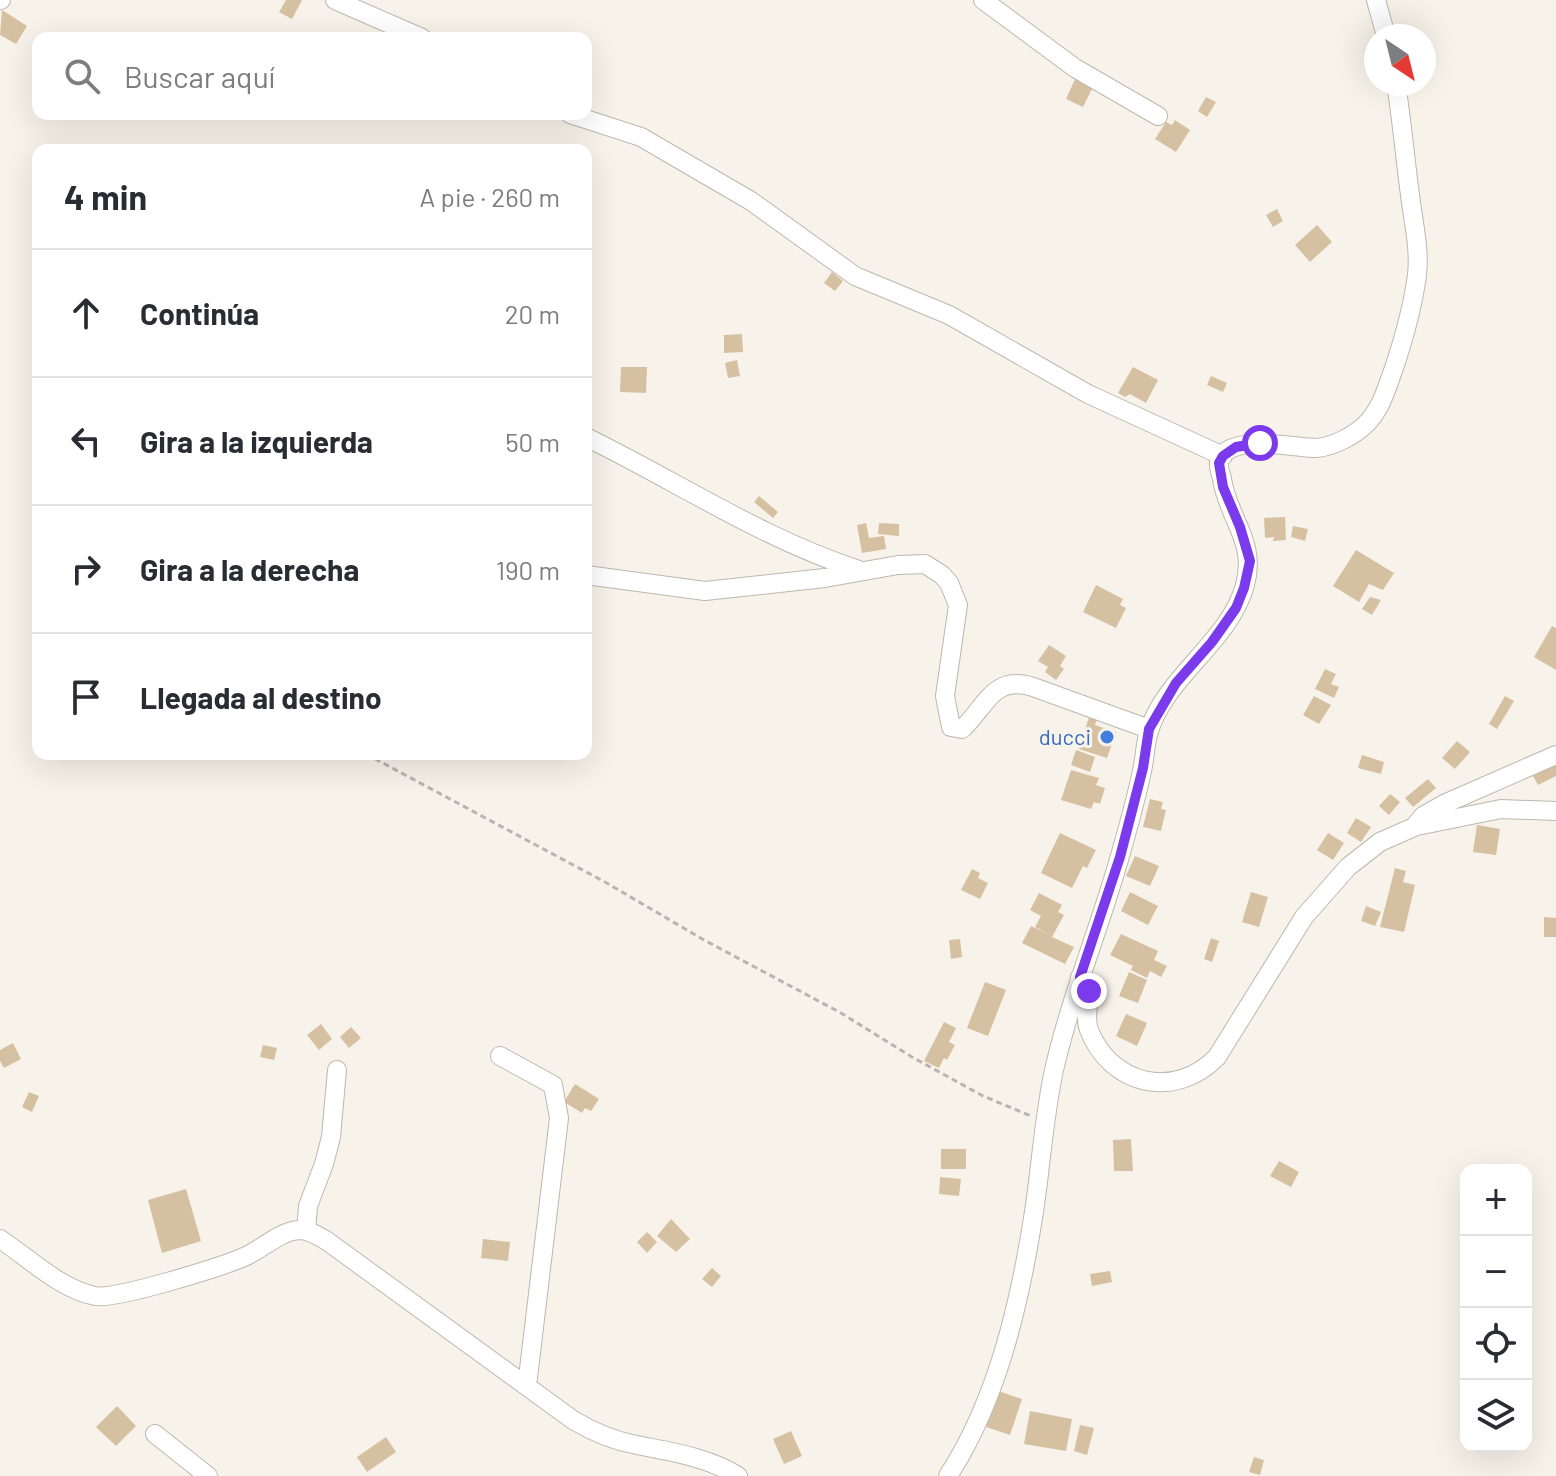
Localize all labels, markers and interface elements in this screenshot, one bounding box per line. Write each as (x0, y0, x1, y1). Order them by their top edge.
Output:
north arrow (1364, 24, 1436, 96)
search box (32, 32, 592, 120)
icon: search (60, 54, 104, 98)
text: Buscar aquí (124, 58, 275, 94)
text: 4 min (64, 176, 147, 217)
text: A pie · 260 m (420, 181, 560, 212)
icon: ahead (64, 291, 108, 335)
text: Continúa (140, 295, 259, 331)
text: 20 m (505, 298, 560, 329)
icon: left (64, 419, 108, 463)
text: Gira a la izquierda (140, 423, 373, 459)
route start (1242, 425, 1278, 461)
text: 50 m (505, 426, 560, 457)
icon: right (64, 547, 108, 591)
text: Gira a la derecha (140, 551, 359, 587)
text: 190 m (496, 554, 560, 585)
icon: arrive (64, 675, 108, 719)
text: Llegada al destino (140, 679, 382, 715)
place label: ducci (1039, 723, 1091, 749)
marker: ducci (1098, 728, 1116, 746)
route end (1071, 973, 1107, 1009)
map controls (1460, 1164, 1532, 1452)
button: + (1460, 1164, 1532, 1236)
button: − (1460, 1236, 1532, 1308)
button: locate (1460, 1308, 1532, 1380)
button: layers (1460, 1380, 1532, 1452)

